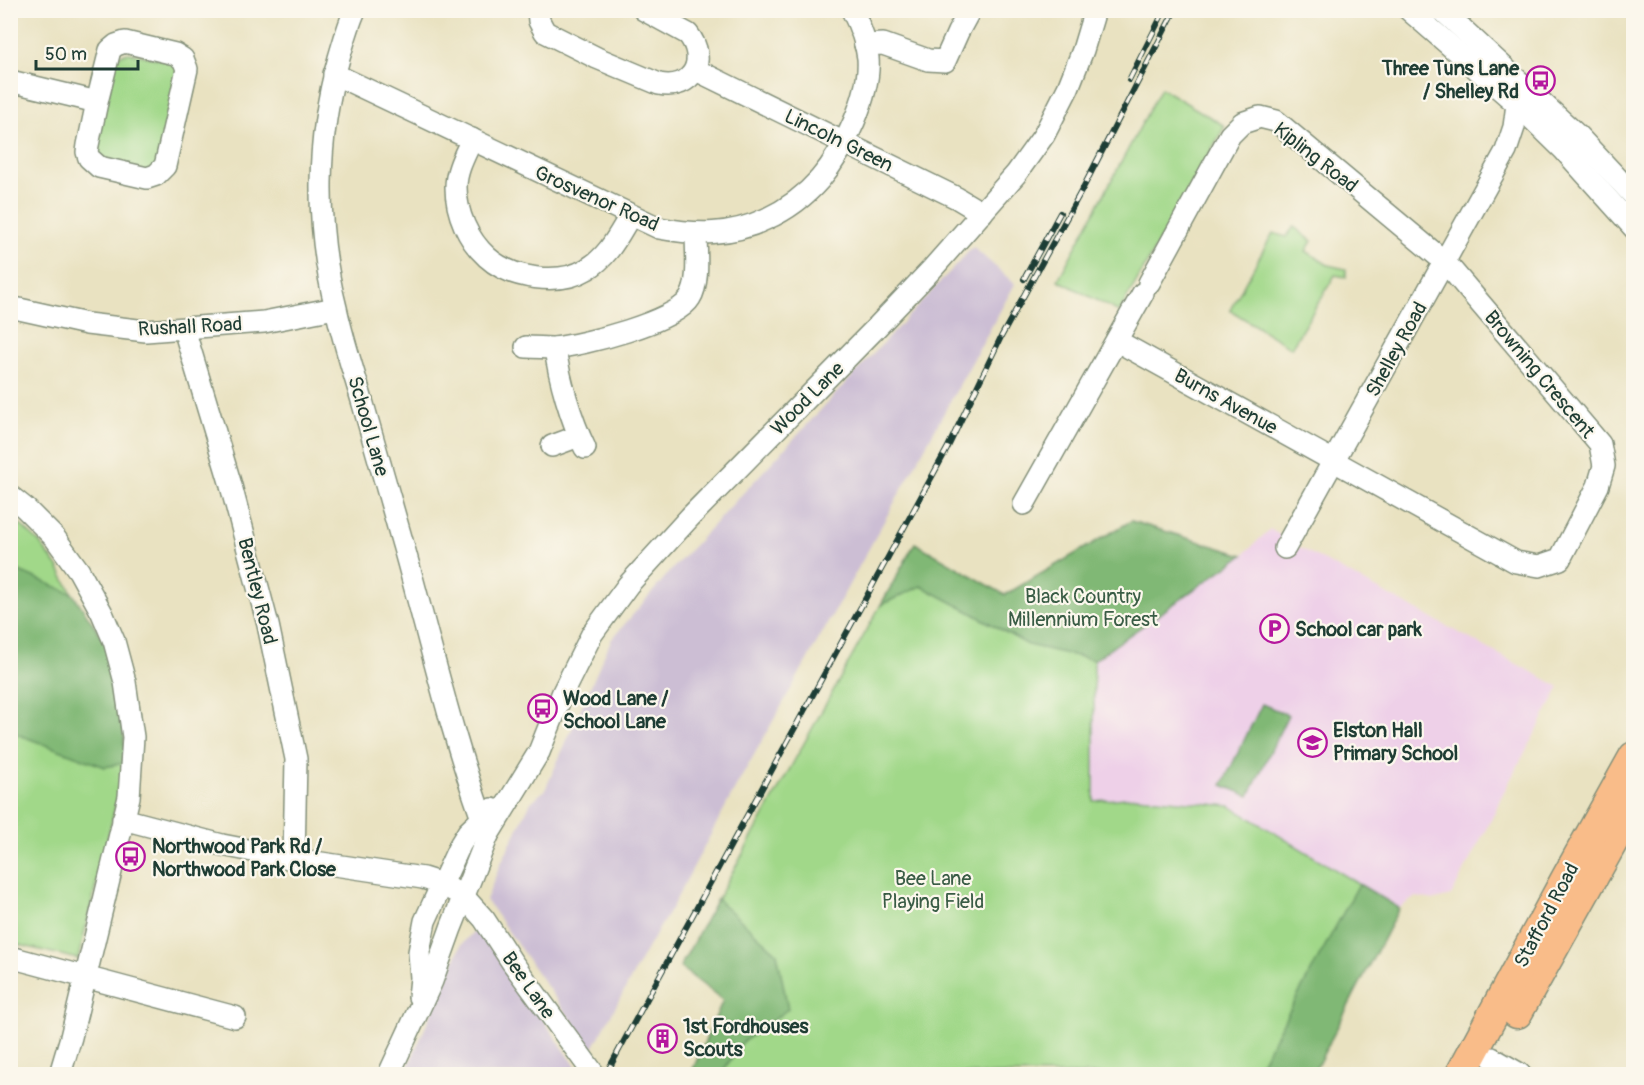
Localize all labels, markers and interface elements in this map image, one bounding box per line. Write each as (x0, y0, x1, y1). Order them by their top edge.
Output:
scale bar (36, 33, 138, 71)
text: 50 m (45, 43, 87, 66)
place label: Three Tuns Lane / Shelley Rd (1381, 56, 1520, 104)
bus stop icon: Three Tuns Lane / Shelley Rd (1524, 64, 1556, 96)
street label: Lincoln Green (780, 103, 897, 178)
street label: Kipling Road (1268, 117, 1363, 198)
street label: Grosvenor Road (531, 160, 663, 237)
street label: Shelley Road (1360, 297, 1433, 401)
street label: Browning Crescent (1479, 305, 1601, 444)
street label: Rushall Road (137, 311, 243, 342)
street label: Wood Lane (765, 356, 849, 440)
street label: Burns Avenue (1170, 363, 1282, 440)
street label: School Lane (342, 373, 395, 479)
street label: Bentley Road (232, 535, 283, 647)
park label: Black Country Millennium Forest (1008, 584, 1159, 632)
parking icon: School car park (1258, 613, 1290, 645)
place label: School car park (1295, 617, 1423, 642)
place label: Wood Lane / School Lane (563, 686, 669, 734)
bus stop icon: Wood Lane / School Lane (526, 693, 558, 725)
place label: Elston Hall Primary School (1333, 718, 1458, 766)
school or university icon: Elston Hall Primary School (1296, 726, 1328, 758)
place label: Northwood Park Rd / Northwood Park Close (152, 834, 337, 882)
bus stop icon: Northwood Park Rd / Northwood Park Close (115, 841, 147, 873)
street label: Stafford Road (1508, 859, 1585, 972)
park label: Bee Lane Playing Field (882, 866, 984, 914)
street label: Bee Lane (496, 947, 561, 1024)
place label: 1st Fordhouses Scouts (683, 1014, 808, 1062)
building icon: 1st Fordhouses Scouts (646, 1022, 678, 1054)

